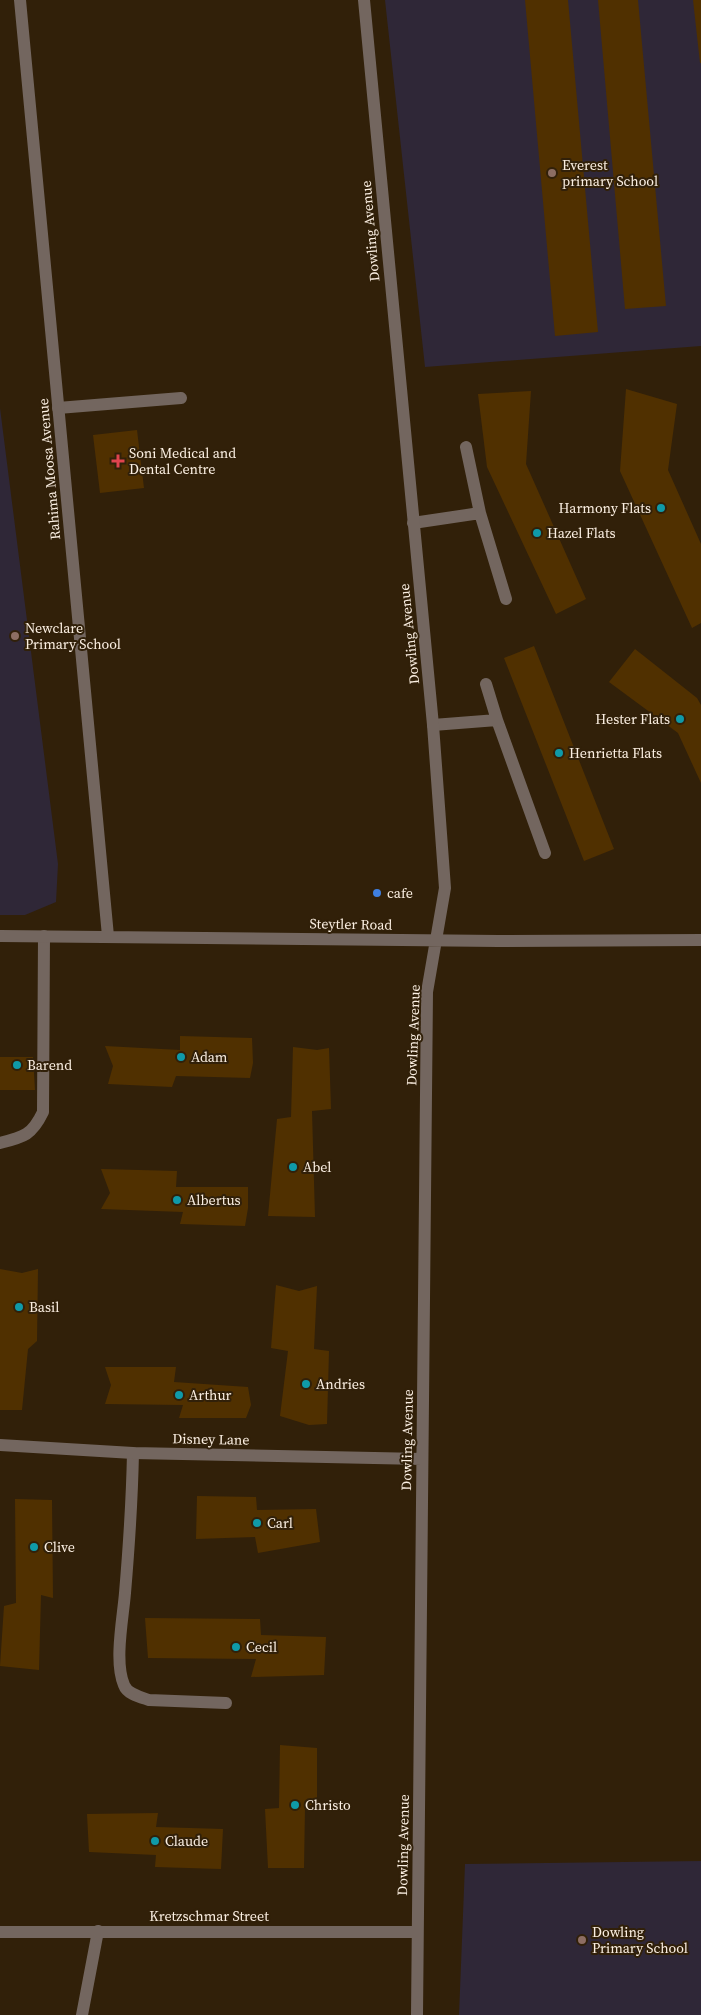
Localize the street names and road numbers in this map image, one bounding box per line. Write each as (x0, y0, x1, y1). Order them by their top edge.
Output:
street label: Dowling Avenue (356, 180, 384, 282)
street label: Rahima Moosa Avenue (33, 397, 65, 541)
street label: Dowling Avenue (394, 583, 424, 685)
street label: Steytler Road (310, 913, 393, 935)
street label: Dowling Avenue (401, 984, 425, 1086)
street label: Dowling Avenue (396, 1389, 418, 1491)
street label: Disney Lane (172, 1428, 250, 1450)
street label: Dowling Avenue (392, 1794, 414, 1896)
street label: Kretzschmar Street (149, 1906, 269, 1926)

